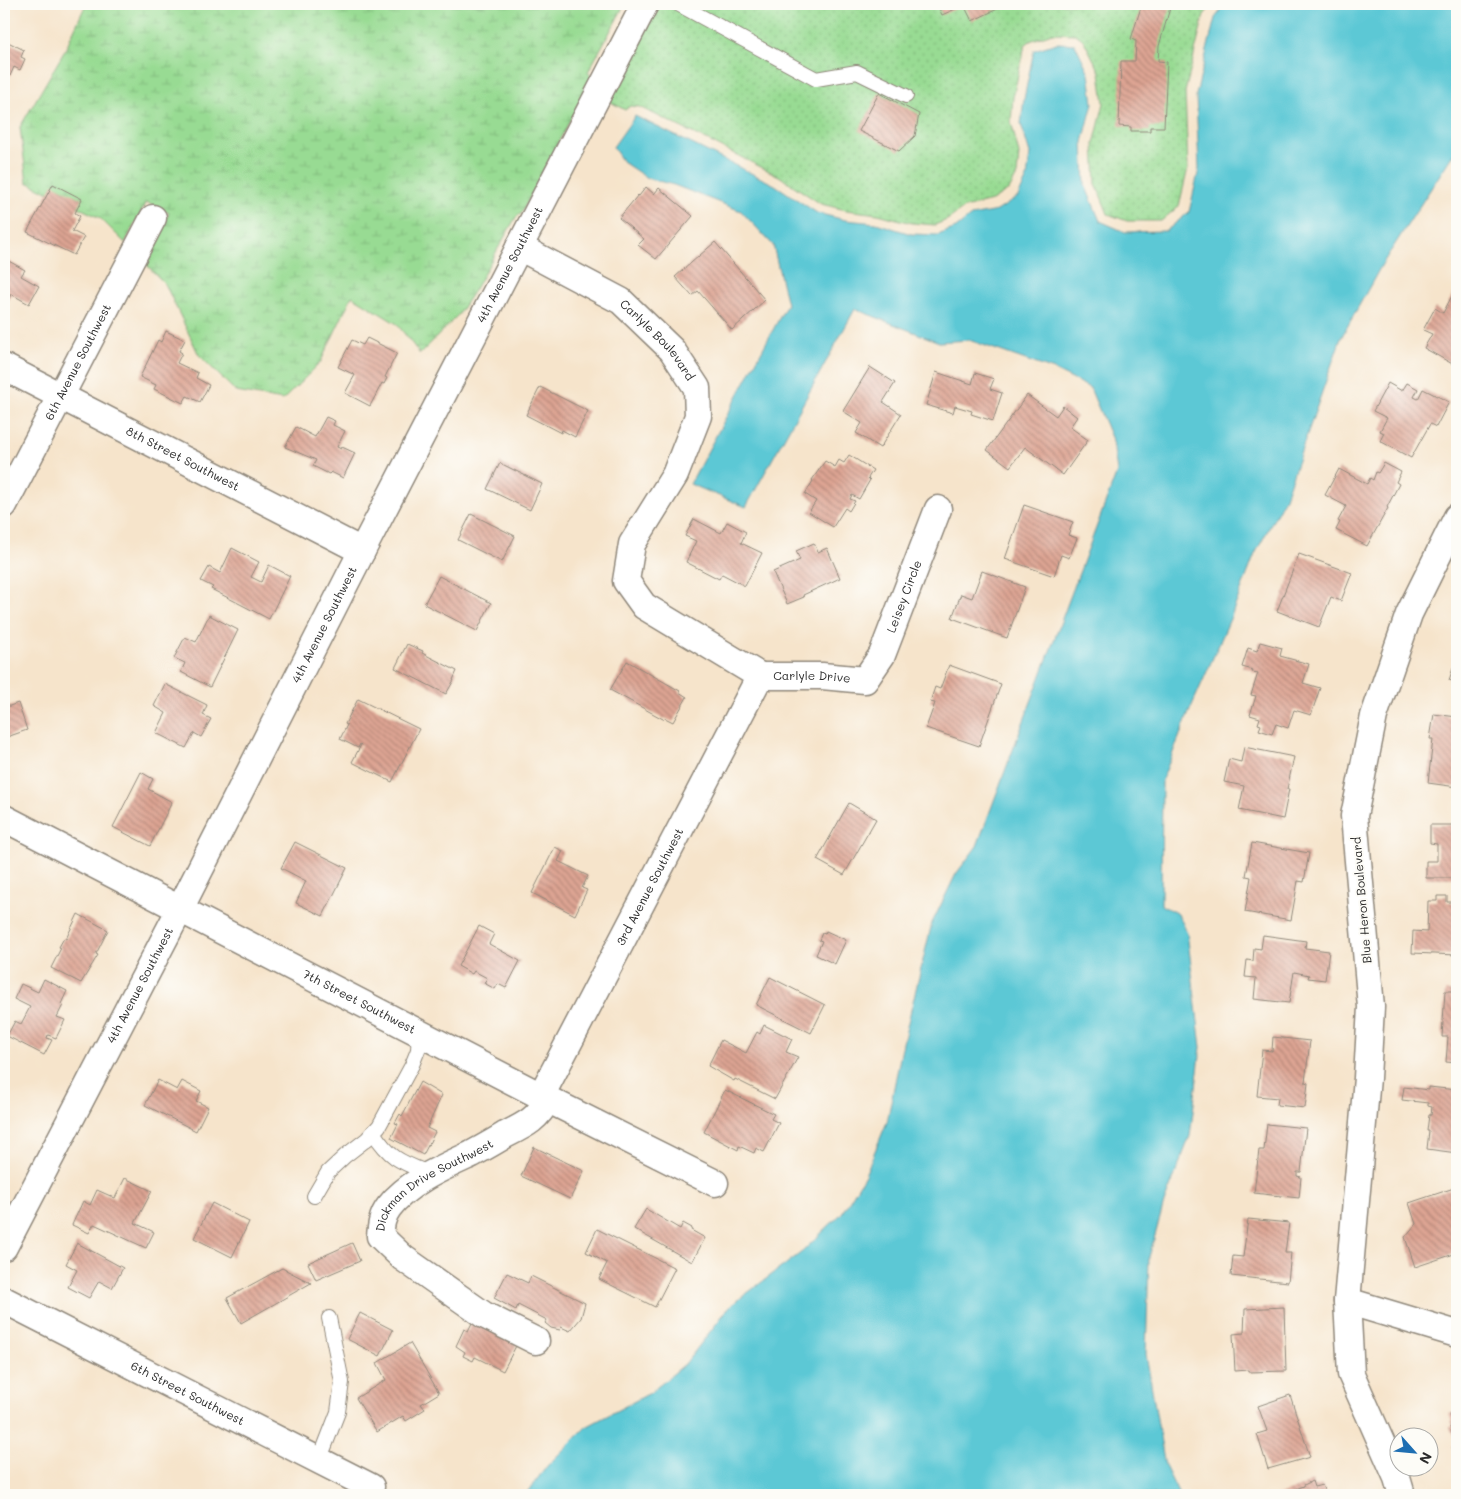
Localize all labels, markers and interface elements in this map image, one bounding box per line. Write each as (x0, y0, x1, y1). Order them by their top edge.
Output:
street label: 4th Avenue Southwest (473, 203, 546, 325)
street label: Carlyle Boulevard (617, 295, 699, 384)
street label: 6th Avenue Southwest (40, 301, 114, 423)
street label: 8th Street Southwest (124, 422, 243, 494)
street label: Leisey Circle (882, 558, 925, 635)
street label: 4th Avenue Southwest (287, 563, 360, 685)
street label: Carlyle Drive (773, 667, 851, 686)
street label: 3rd Avenue Southwest (612, 825, 686, 948)
street label: Blue Heron Boulevard (1347, 836, 1375, 964)
street label: 4th Avenue Southwest (103, 924, 176, 1046)
street label: 7th Street Southwest (300, 965, 419, 1037)
street label: Dickman Drive Southwest (371, 1135, 496, 1233)
street label: 6th Street Southwest (128, 1357, 248, 1428)
north arrow (1388, 1426, 1438, 1476)
text: N (1415, 1449, 1437, 1467)

